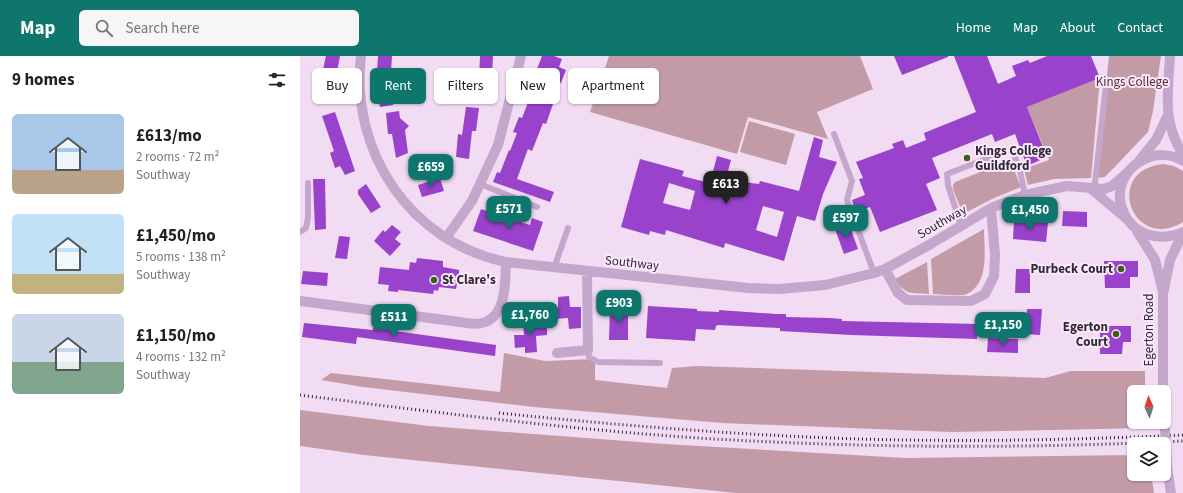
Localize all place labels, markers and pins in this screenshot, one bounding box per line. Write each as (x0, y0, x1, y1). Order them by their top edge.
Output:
place label: Kings College Guildford (975, 142, 1052, 175)
marker: Kings College Guildford (962, 153, 972, 163)
pin: £659 (407, 154, 455, 188)
pin: £613 (702, 171, 750, 205)
pin: £571 (485, 196, 533, 230)
pin: £1,450 (997, 197, 1063, 231)
pin: £597 (822, 205, 870, 239)
place label: Purbeck Court (1030, 260, 1113, 278)
marker: Purbeck Court (1116, 264, 1126, 274)
place label: St Clare's (442, 271, 496, 289)
marker: St Clare's (429, 275, 439, 285)
pin: £903 (595, 290, 643, 324)
pin: £1,760 (497, 302, 563, 336)
pin: £511 (370, 304, 418, 338)
pin: £1,150 (970, 312, 1036, 346)
place label: Egerton Court (1063, 318, 1108, 351)
marker: Egerton Court (1111, 329, 1121, 339)

